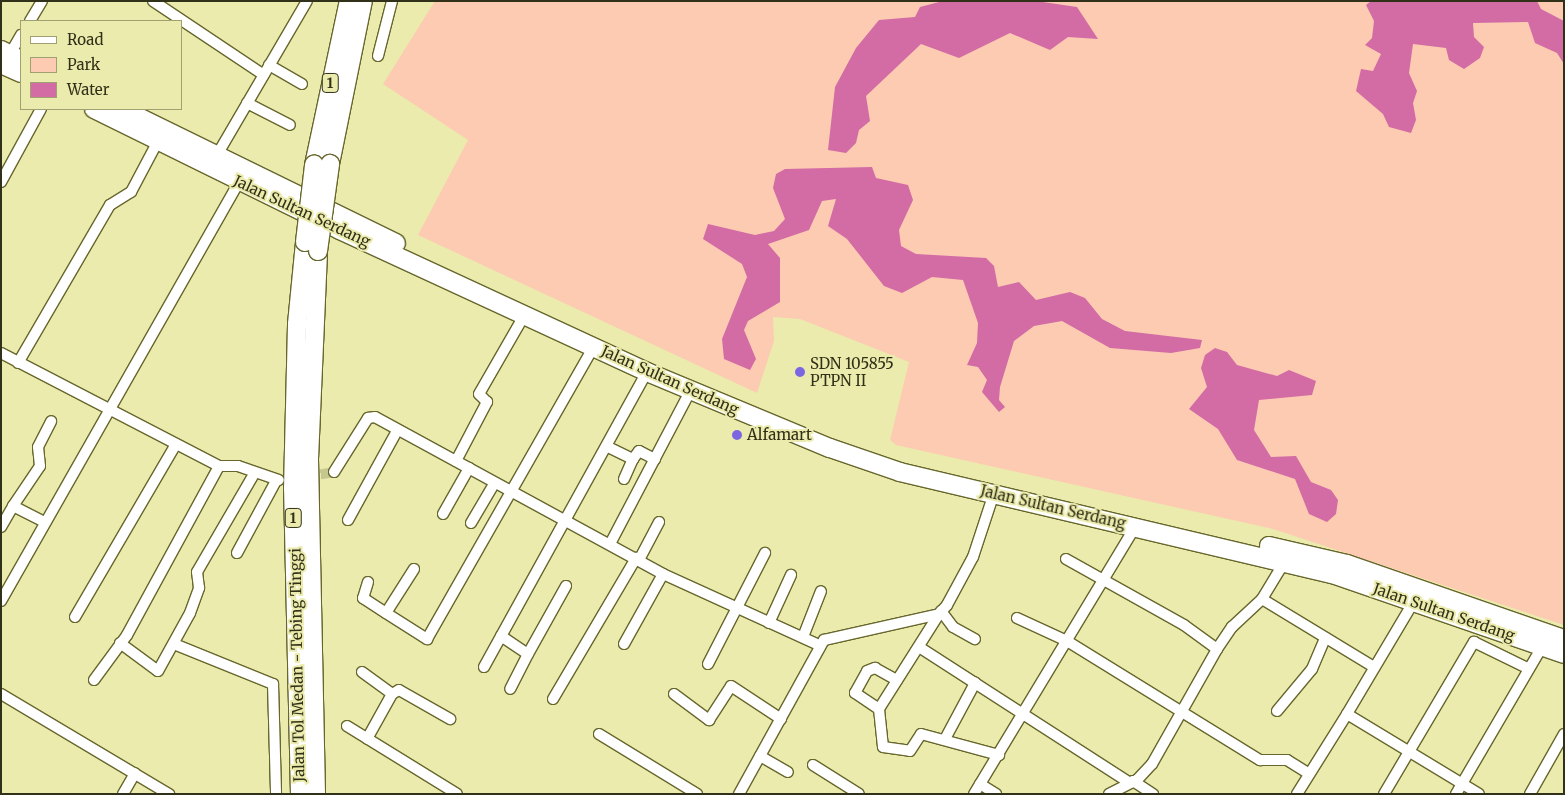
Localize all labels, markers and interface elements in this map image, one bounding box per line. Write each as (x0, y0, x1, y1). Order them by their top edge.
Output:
legend (20, 20, 182, 110)
text: Road (67, 30, 103, 49)
text: Park (67, 55, 100, 74)
road number: 1 (321, 72, 339, 95)
text: Water (67, 80, 109, 99)
street label: Jalan Sultan Serdang (231, 171, 373, 251)
street label: Jalan Sultan Serdang (598, 342, 742, 418)
place label: SDN 105855 PTPN II (810, 354, 894, 389)
marker: SDN 105855 PTPN II (794, 366, 806, 378)
place label: Alfamart (747, 426, 812, 444)
marker: Alfamart (731, 429, 743, 441)
street label: Jalan Sultan Serdang (979, 482, 1127, 532)
road number: 1 (284, 506, 302, 530)
street label: Jalan Tol Medan - Tebing Tinggi (286, 548, 308, 782)
street label: Jalan Sultan Serdang (1371, 579, 1517, 645)

